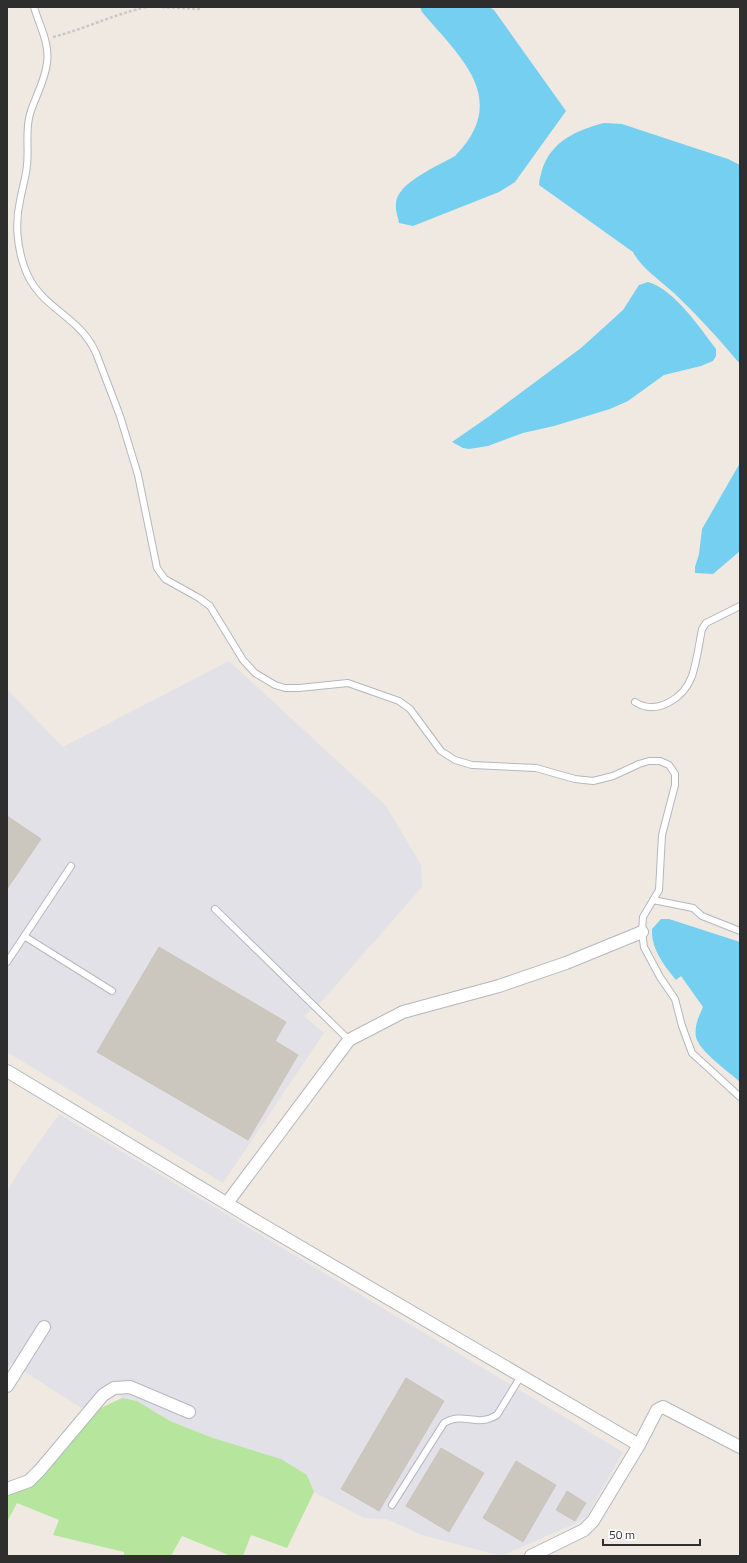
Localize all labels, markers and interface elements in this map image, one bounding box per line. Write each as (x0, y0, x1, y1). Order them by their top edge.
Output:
scale bar (603, 1521, 700, 1547)
text: 50 m (609, 1525, 635, 1544)

